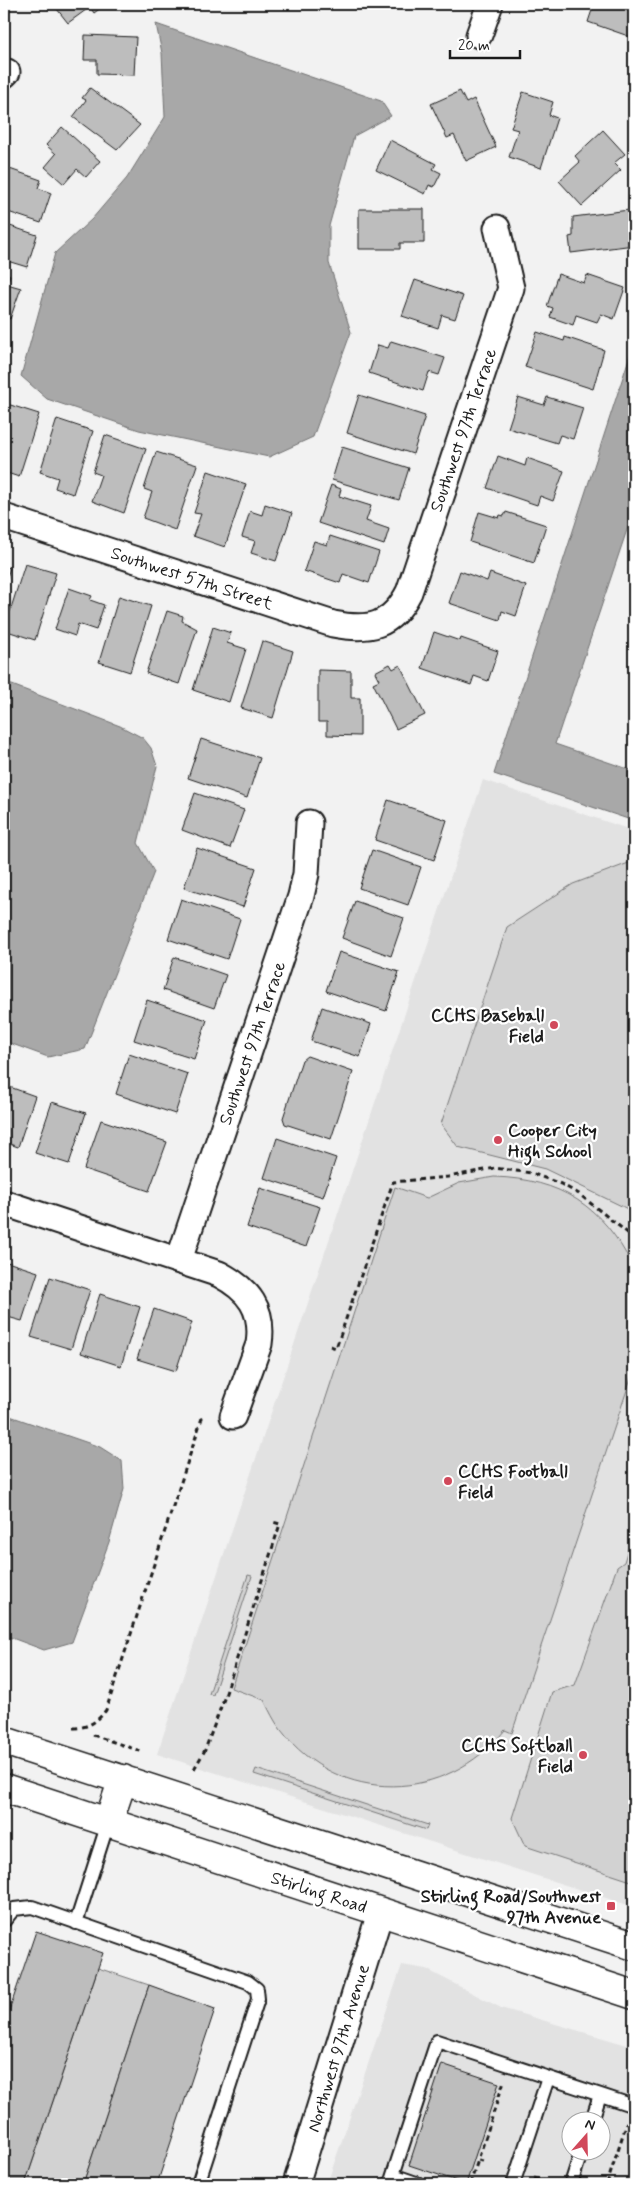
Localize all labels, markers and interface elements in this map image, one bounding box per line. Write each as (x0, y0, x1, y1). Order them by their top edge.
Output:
scale bar (450, 28, 520, 60)
text: 20 m (458, 36, 490, 56)
street label: Southwest 97th Terrace (425, 345, 503, 515)
street label: Southwest 57th Street (108, 541, 276, 617)
street label: Southwest 97th Terrace (214, 958, 292, 1128)
place label: CCHS Baseball Field (431, 1004, 544, 1049)
marker: CCHS Baseball Field (548, 1019, 560, 1031)
place label: Cooper City High School (508, 1119, 597, 1166)
marker: Cooper City High School (492, 1134, 504, 1146)
place label: CCHS Football Field (458, 1460, 568, 1505)
marker: CCHS Football Field (442, 1475, 454, 1487)
place label: CCHS Softball Field (461, 1734, 573, 1779)
marker: CCHS Softball Field (577, 1749, 589, 1761)
street label: Stirling Road (267, 1866, 370, 1922)
place label: Stirling Road/Southwest 97th Avenue (421, 1885, 602, 1930)
marker: Stirling Road/Southwest 97th Avenue (605, 1900, 617, 1912)
street label: Northwest 97th Avenue (302, 1961, 376, 2135)
north arrow (560, 2110, 610, 2160)
text: N (583, 2115, 598, 2135)

